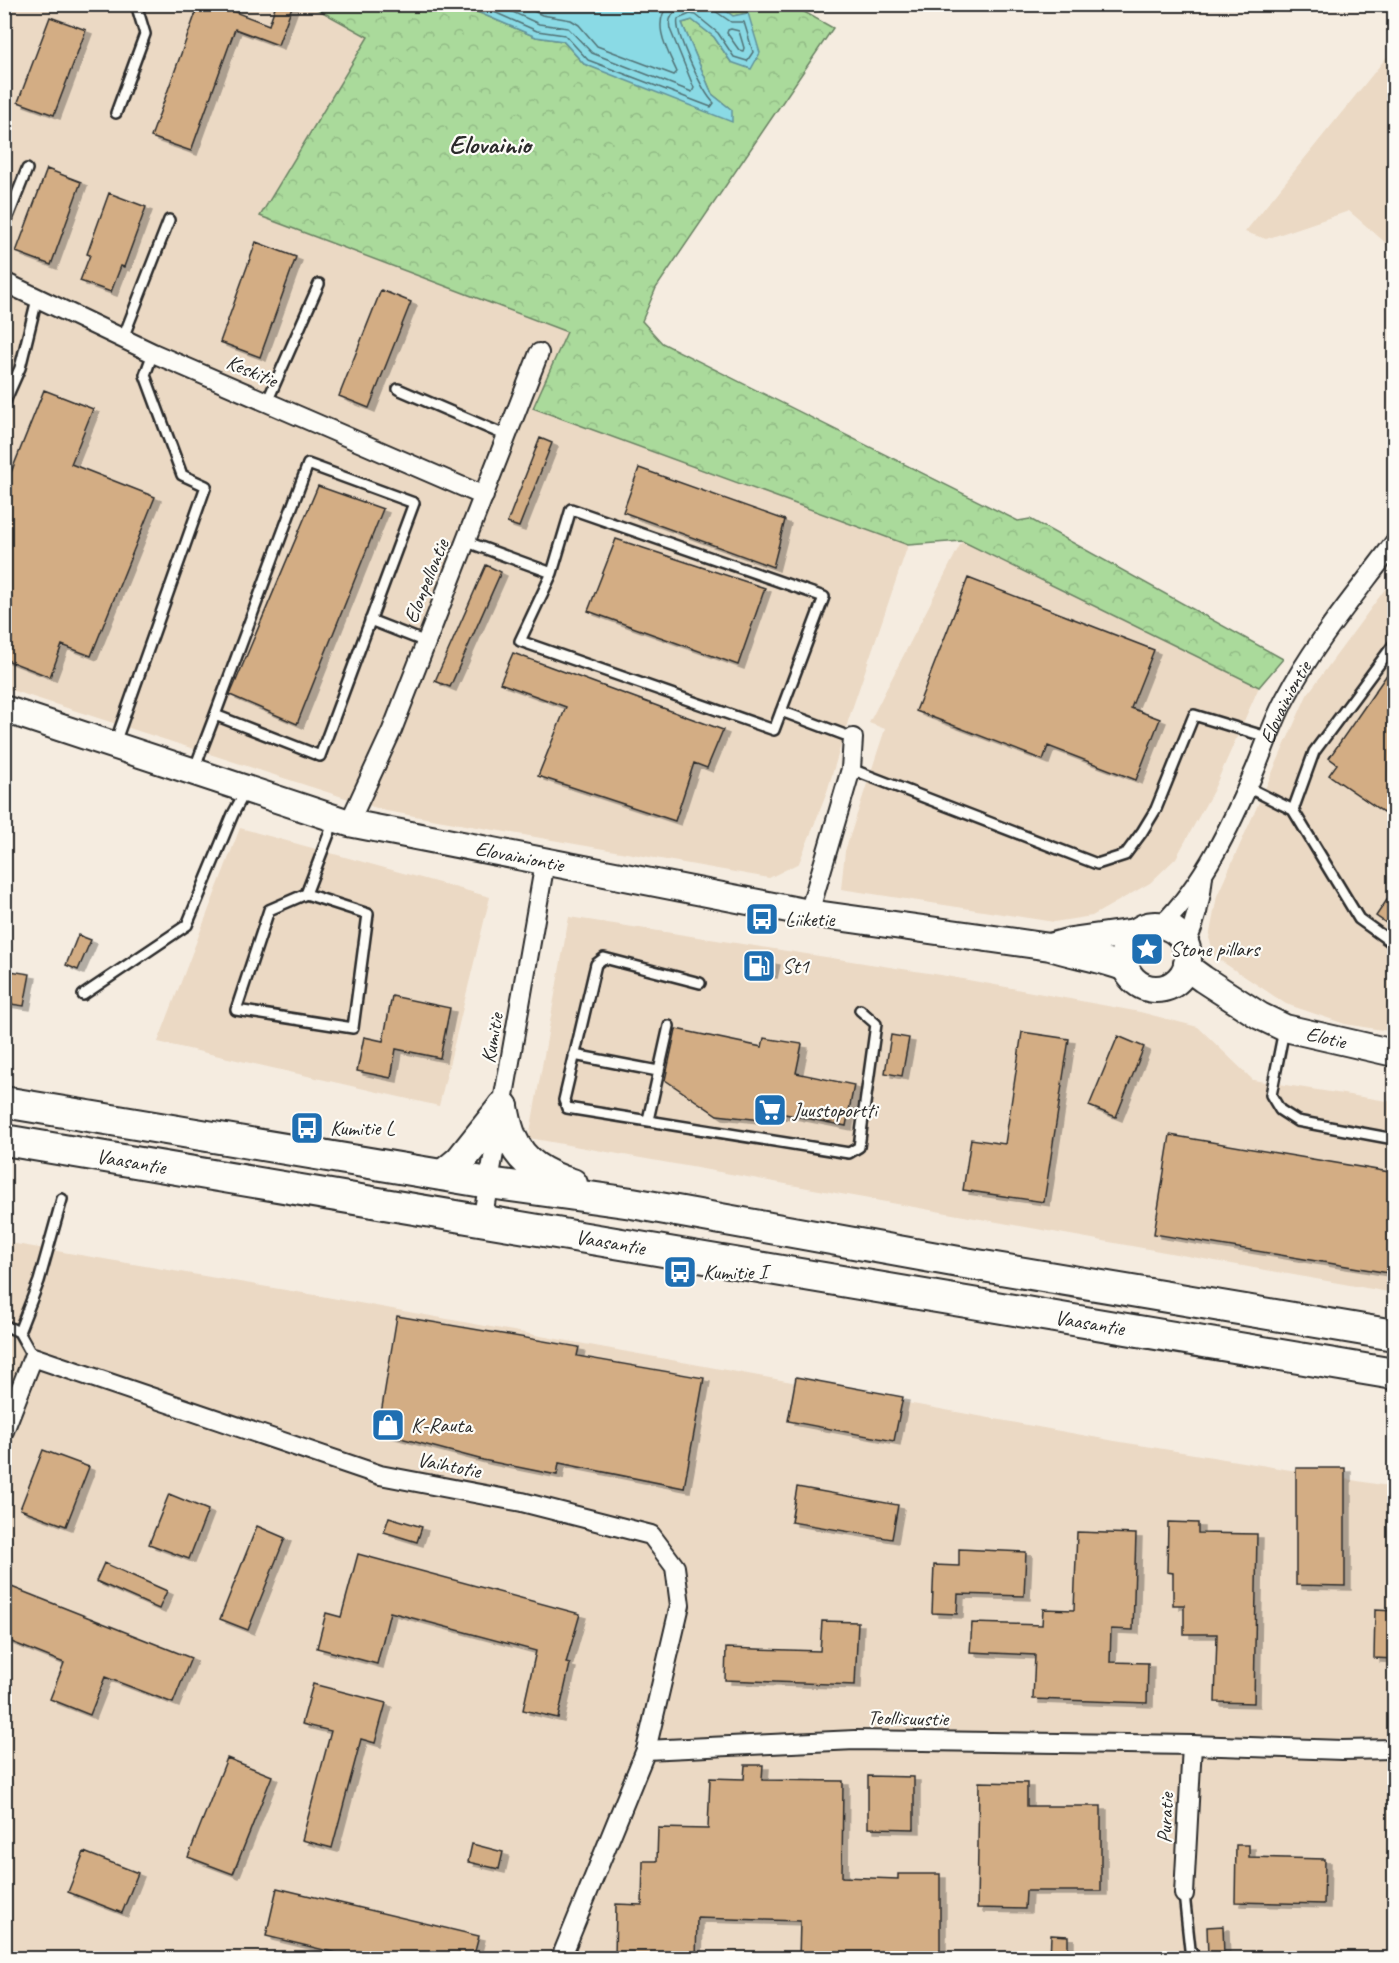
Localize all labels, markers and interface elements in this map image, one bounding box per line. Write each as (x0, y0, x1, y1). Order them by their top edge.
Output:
district label: Elovainio (449, 127, 533, 161)
street label: Keskitie (223, 349, 283, 394)
street label: Elonpellontie (397, 534, 455, 627)
street label: Elovainiontie (1254, 654, 1318, 747)
street label: Elovainiontie (473, 835, 568, 878)
bus stop icon: Liiketie (744, 901, 780, 937)
place label: Liiketie (785, 906, 835, 932)
place icon: Stone pillars (1129, 931, 1165, 967)
place label: Stone pillars (1170, 936, 1261, 962)
fuel station icon: St1 (741, 948, 777, 984)
place label: St1 (782, 953, 811, 979)
street label: Kumitie (475, 1009, 510, 1065)
street label: Elotie (1304, 1020, 1349, 1055)
supermarket icon: Juustoportti (752, 1092, 788, 1128)
place label: Juustoportti (792, 1097, 880, 1123)
bus stop icon: Kumitie L (289, 1110, 325, 1146)
place label: Kumitie L (330, 1115, 395, 1141)
street label: Vaasantie (95, 1143, 169, 1180)
street label: Vaasantie (574, 1223, 648, 1261)
bus stop icon: Kumitie I (662, 1254, 698, 1290)
place label: Kumitie I (703, 1259, 771, 1285)
street label: Vaasantie (1053, 1304, 1127, 1342)
shop icon: K-Rauta (370, 1407, 406, 1443)
place label: K-Rauta (411, 1412, 474, 1438)
street label: Vaihtotie (415, 1446, 484, 1484)
street label: Teollisuustie (867, 1704, 951, 1732)
street label: Puratie (1151, 1790, 1179, 1844)

